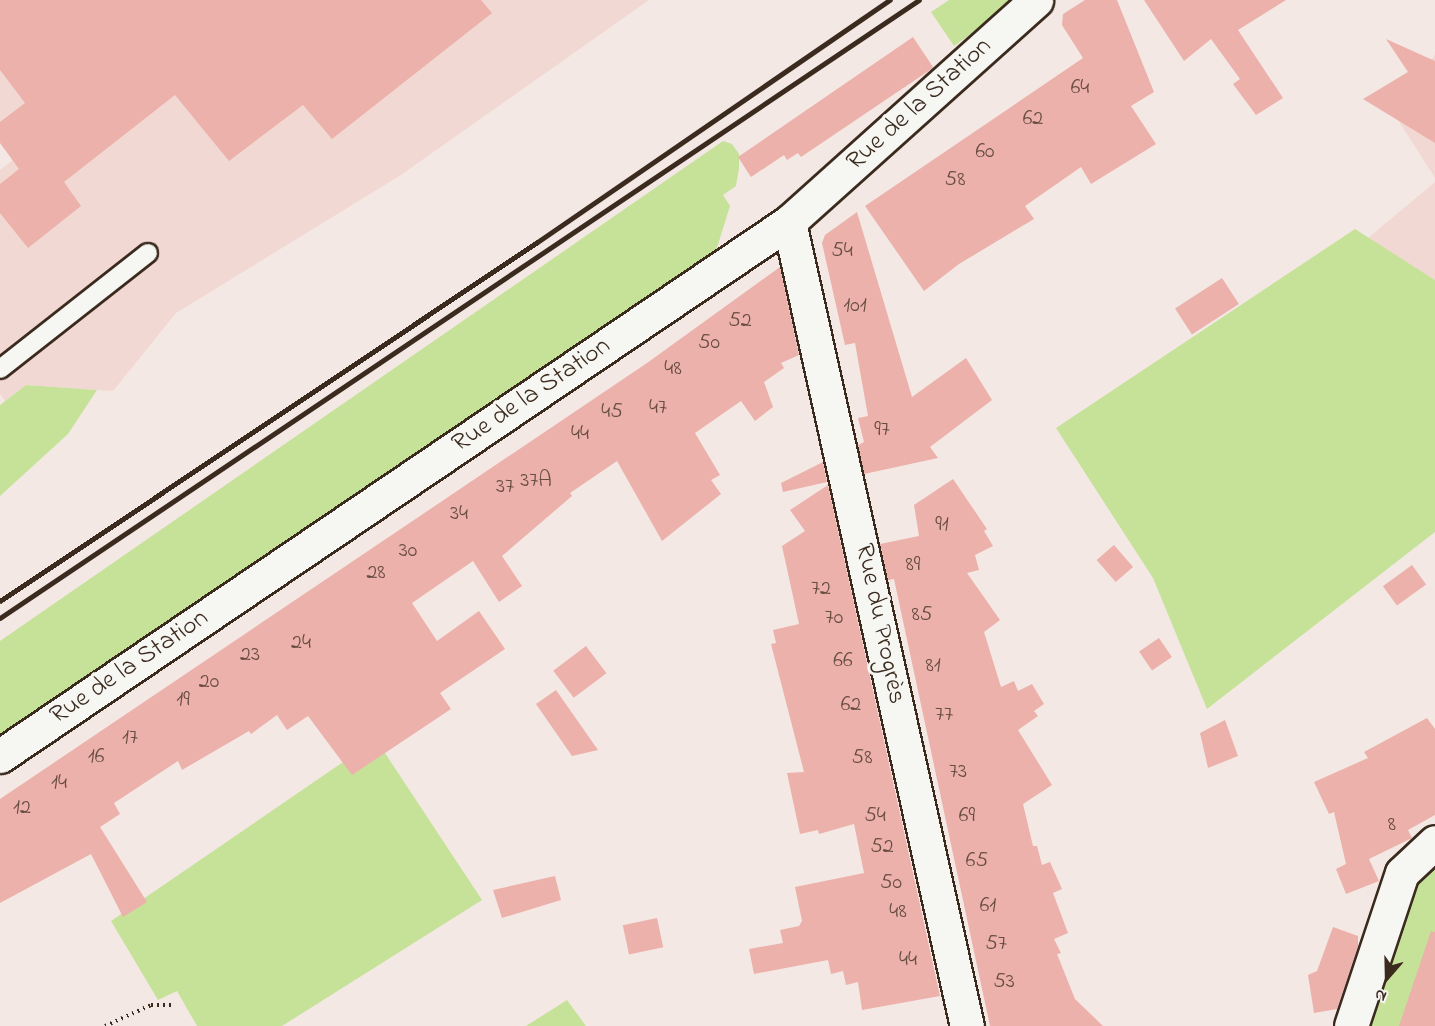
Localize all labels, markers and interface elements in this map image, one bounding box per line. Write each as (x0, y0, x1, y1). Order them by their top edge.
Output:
street label: Rue de la Station (841, 32, 999, 178)
house number: 64 (1071, 76, 1089, 102)
house number: 62 (1023, 107, 1043, 133)
house number: 60 (975, 140, 995, 166)
house number: 58 (945, 168, 965, 194)
house number: 54 (831, 239, 853, 265)
house number: 101 (843, 294, 867, 320)
house number: 52 (728, 309, 752, 335)
house number: 50 (698, 331, 720, 357)
street label: Rue de la Station (447, 332, 617, 460)
house number: 48 (664, 357, 682, 383)
house number: 47 (649, 396, 667, 422)
house number: 45 (601, 400, 623, 426)
house number: 97 (874, 418, 890, 444)
house number: 44 (571, 422, 589, 448)
house number: 37A (520, 469, 552, 495)
house number: 37 (496, 475, 514, 501)
house number: 34 (450, 502, 468, 528)
house number: 91 (935, 513, 949, 539)
house number: 30 (399, 539, 417, 565)
street label: Rue du Progrès (847, 541, 911, 707)
house number: 89 (906, 553, 920, 579)
house number: 28 (366, 561, 386, 587)
house number: 72 (811, 577, 831, 603)
house number: 85 (912, 603, 932, 629)
street label: Rue de la Station (45, 604, 215, 732)
house number: 70 (825, 606, 843, 632)
house number: 24 (291, 631, 311, 657)
house number: 23 (240, 643, 260, 669)
house number: 66 (833, 649, 853, 675)
house number: 81 (925, 654, 941, 680)
house number: 20 (199, 670, 219, 696)
house number: 19 (176, 688, 190, 714)
house number: 62 (841, 693, 861, 719)
house number: 77 (935, 703, 953, 729)
house number: 17 (122, 726, 138, 752)
house number: 16 (88, 745, 104, 771)
house number: 58 (852, 746, 872, 772)
house number: 73 (949, 760, 967, 786)
house number: 14 (51, 771, 67, 797)
house number: 12 (13, 796, 31, 822)
house number: 54 (864, 804, 886, 830)
house number: 69 (959, 804, 975, 830)
house number: 8 (1388, 813, 1396, 839)
house number: 52 (870, 835, 894, 861)
house number: 65 (966, 849, 988, 875)
house number: 50 (880, 871, 902, 897)
house number: 61 (980, 894, 996, 920)
house number: 48 (889, 900, 907, 926)
house number: 57 (985, 932, 1007, 958)
house number: 44 (899, 948, 917, 974)
north arrow (1357, 948, 1417, 1008)
house number: 53 (993, 970, 1015, 996)
text: N (1372, 982, 1390, 1008)

